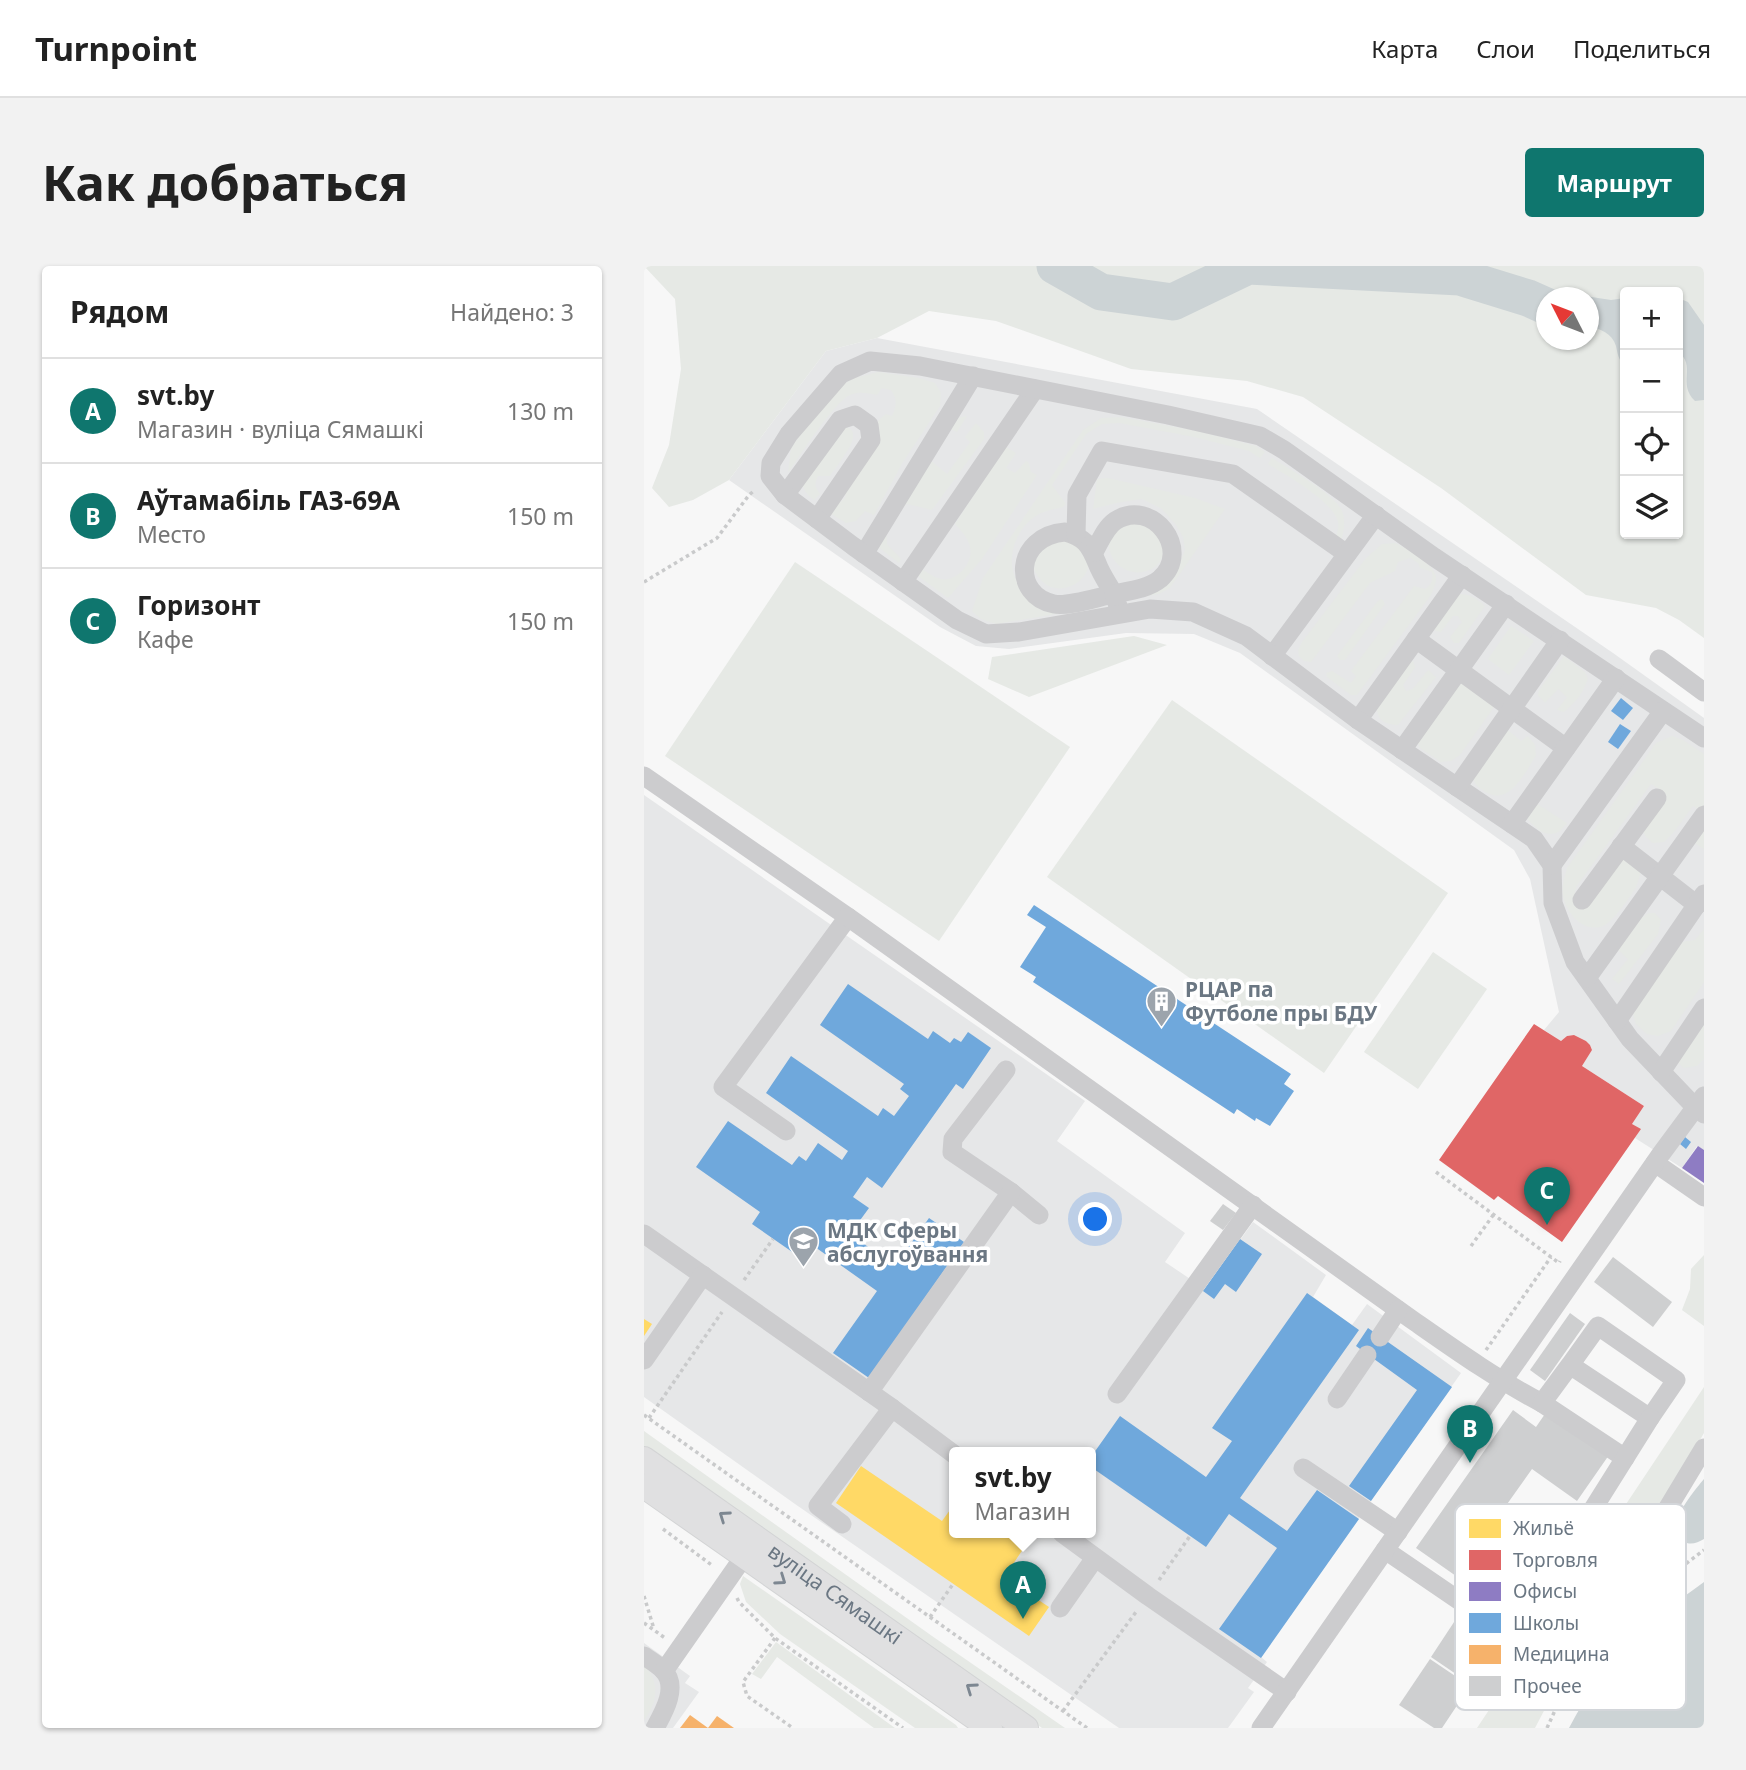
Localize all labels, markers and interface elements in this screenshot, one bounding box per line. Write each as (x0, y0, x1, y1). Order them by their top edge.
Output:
text: Turnpoint (35, 26, 197, 71)
text: Карта (1371, 32, 1438, 65)
text: Слои (1476, 32, 1535, 65)
text: Поделиться (1573, 32, 1711, 65)
button: Маршрут (1525, 148, 1704, 217)
text: Как добраться (42, 149, 408, 215)
north arrow (1536, 287, 1599, 350)
map controls (1620, 287, 1683, 539)
button: + (1620, 287, 1683, 350)
text: Рядом (70, 291, 169, 332)
text: Найдено: 3 (450, 296, 574, 328)
button: − (1620, 350, 1683, 413)
text: svt.by (137, 377, 214, 413)
text: A (85, 395, 101, 427)
text: 130 m (507, 395, 574, 427)
text: Магазин · вуліца Сямашкі (137, 413, 424, 445)
button: locate (1620, 413, 1683, 476)
button: layers (1620, 476, 1683, 539)
text: Аўтамабіль ГАЗ-69А (137, 482, 400, 518)
text: B (85, 500, 101, 532)
text: 150 m (507, 500, 574, 532)
text: Место (137, 518, 206, 550)
text: Горизонт (137, 587, 261, 623)
text: C (86, 605, 100, 637)
text: 150 m (507, 605, 574, 637)
text: Кафе (137, 623, 194, 655)
place label: РЦАР па Футболе пры БДУ (1185, 975, 1378, 1027)
building icon: РЦАР па Футболе пры БДУ (1145, 984, 1179, 1028)
pin: C (1524, 1167, 1570, 1225)
your location (1078, 1202, 1112, 1236)
place label: МДК Сферы абслугоўвання (827, 1216, 988, 1268)
school or university icon: МДК Сферы абслугоўвання (787, 1225, 821, 1269)
pin: B (1447, 1405, 1493, 1463)
popup (949, 1447, 1096, 1538)
text: svt.by (974, 1459, 1052, 1495)
text: Магазин (974, 1495, 1071, 1527)
legend (1455, 1504, 1686, 1710)
one-way arrow (719, 1512, 732, 1524)
text: Жильё (1513, 1515, 1574, 1541)
street label: вуліца Сямашкі (763, 1537, 908, 1651)
text: Торговля (1513, 1547, 1598, 1573)
pin: A (1000, 1561, 1046, 1619)
one-way arrow (773, 1572, 786, 1584)
text: Офисы (1513, 1578, 1577, 1604)
text: Школы (1513, 1610, 1579, 1636)
text: Медицина (1513, 1641, 1610, 1667)
text: Прочее (1513, 1673, 1582, 1699)
one-way arrow (966, 1684, 979, 1696)

